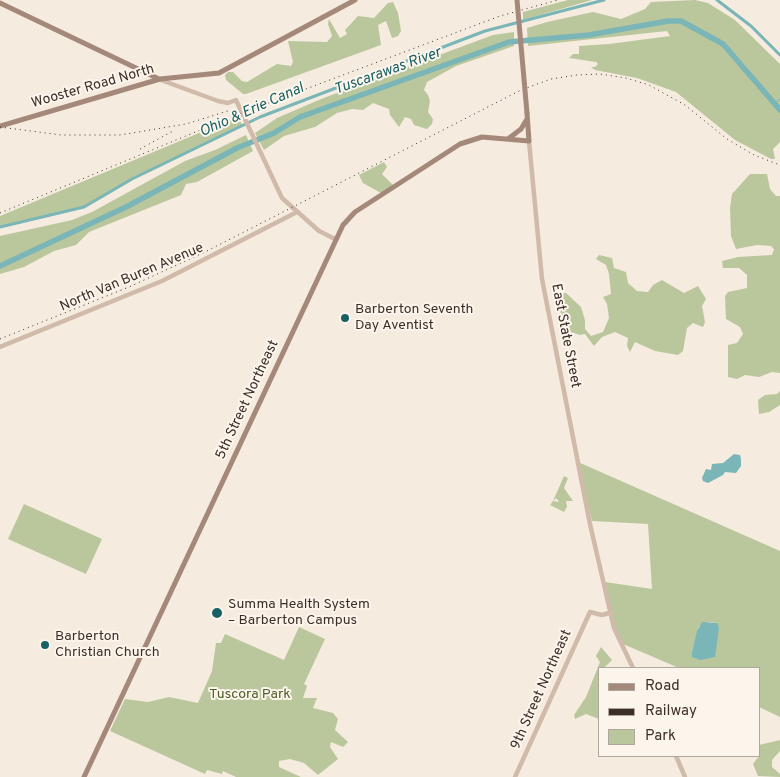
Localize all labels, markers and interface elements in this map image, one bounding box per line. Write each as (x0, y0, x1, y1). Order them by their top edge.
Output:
water label: Tuscarawas River (332, 44, 444, 100)
street label: Wooster Road North (30, 61, 156, 113)
water label: Ohio & Erie Canal (197, 80, 307, 142)
street label: North Van Buren Avenue (58, 240, 206, 316)
street label: East State Street (547, 282, 583, 390)
place label: Barberton Seventh Day Aventist (355, 302, 473, 334)
marker: Barberton Seventh Day Aventist (339, 312, 351, 324)
street label: 5th Street Northeast (213, 338, 283, 462)
place label: Summa Health System – Barberton Campus (228, 597, 370, 630)
marker: Summa Health System – Barberton Campus (210, 606, 224, 620)
street label: 9th Street Northeast (508, 627, 576, 753)
place label: Barberton Christian Church (55, 629, 160, 662)
marker: Barberton Christian Church (39, 639, 51, 651)
legend (598, 667, 760, 757)
text: Road (645, 677, 680, 696)
park label: Tuscora Park (209, 687, 291, 703)
text: Railway (645, 702, 697, 721)
text: Park (645, 727, 676, 746)

